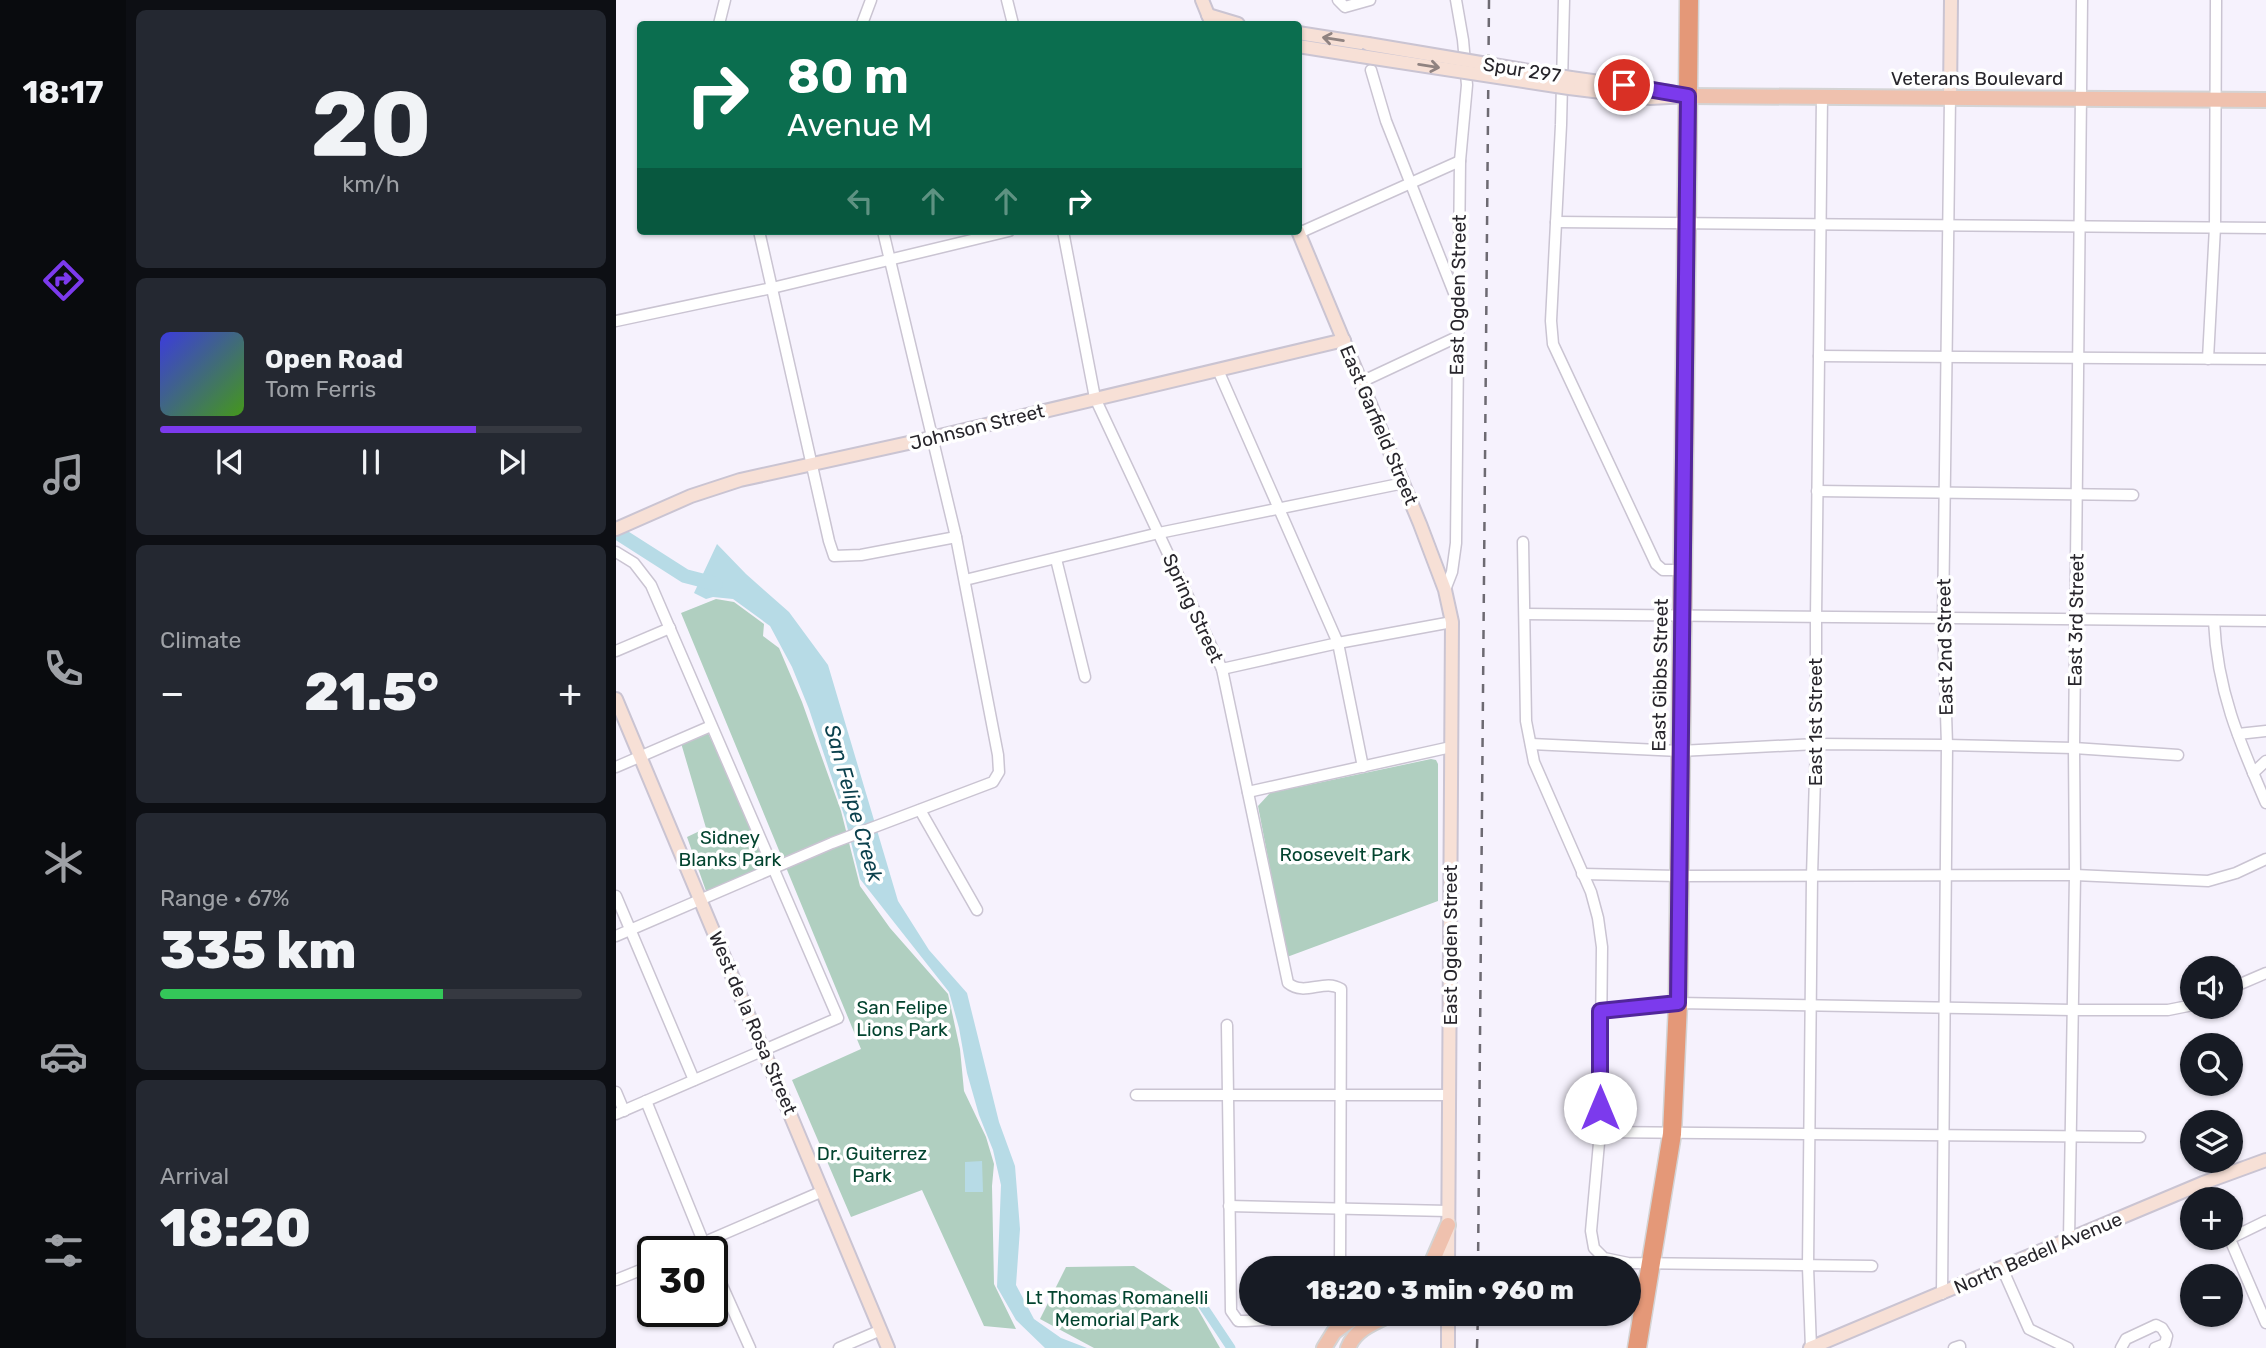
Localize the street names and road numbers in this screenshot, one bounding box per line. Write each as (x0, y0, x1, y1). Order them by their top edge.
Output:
street label: Spur 297 (1482, 53, 1563, 88)
street label: Veterans Boulevard (1891, 67, 2063, 90)
street label: East Ogden Street (1445, 214, 1471, 376)
street label: East Garfield Street (1335, 342, 1423, 509)
street label: Johnson Street (907, 399, 1047, 455)
street label: Spring Street (1158, 550, 1228, 667)
street label: East 3rd Street (2063, 553, 2089, 687)
street label: East 2nd Street (1932, 578, 1958, 716)
street label: East Gibbs Street (1647, 598, 1673, 752)
street label: East 1st Street (1804, 657, 1827, 786)
street label: East Ogden Street (1439, 864, 1462, 1026)
street label: West de la Rosa Street (704, 928, 802, 1118)
street label: North Bedell Avenue (1951, 1207, 2125, 1299)

